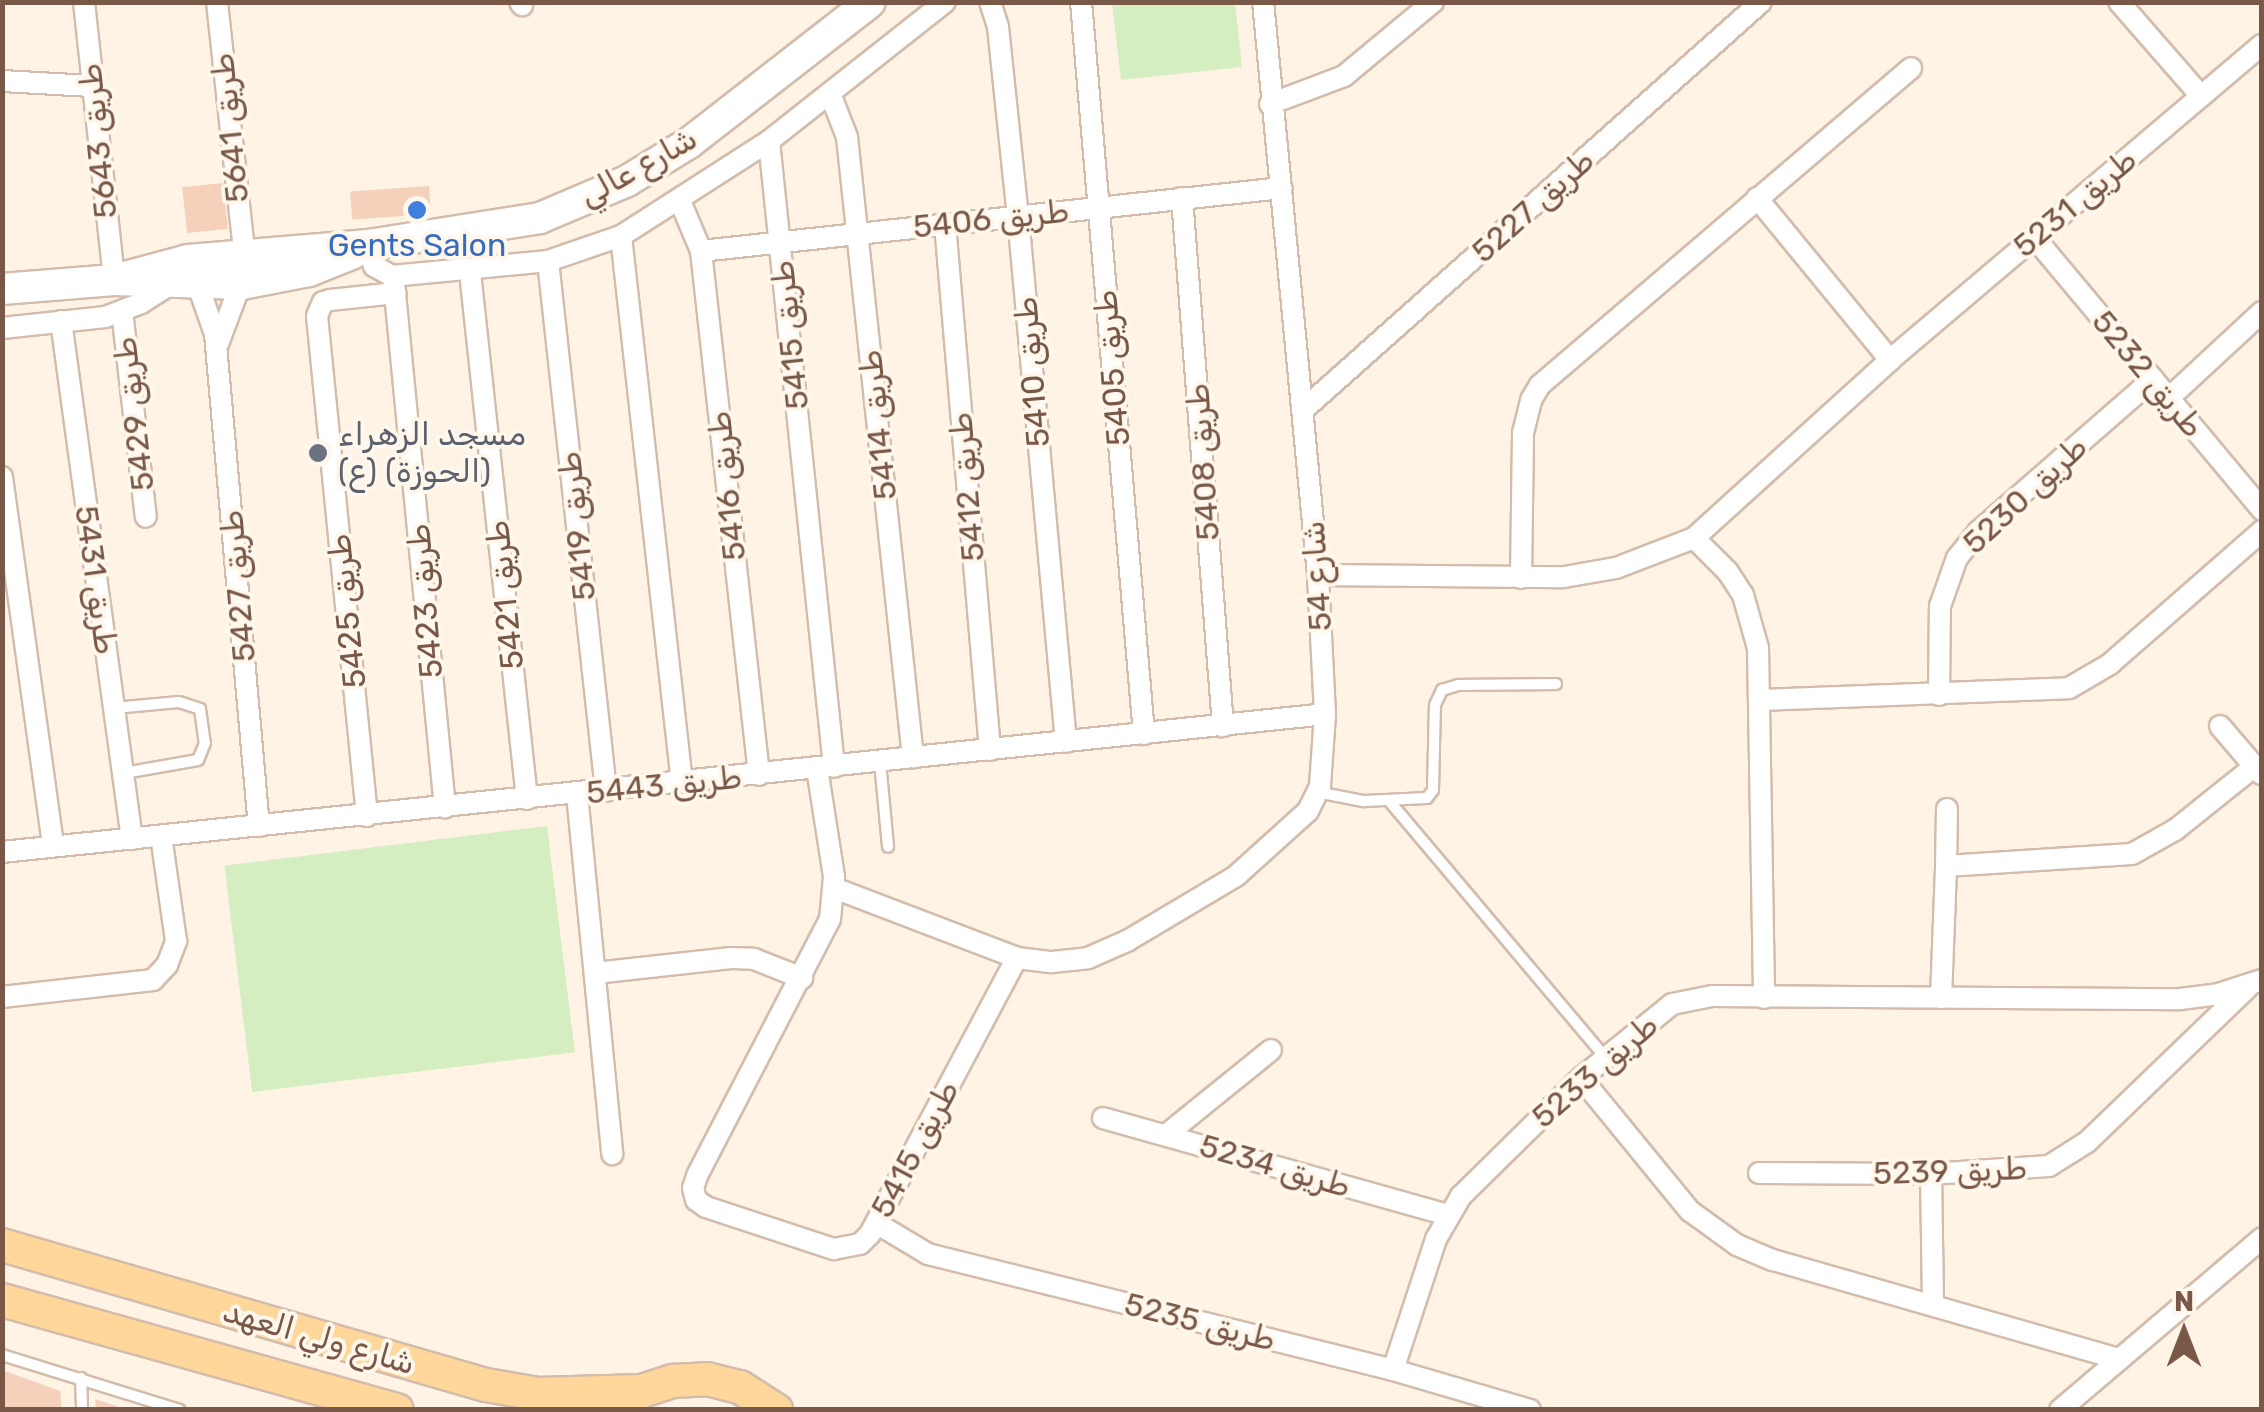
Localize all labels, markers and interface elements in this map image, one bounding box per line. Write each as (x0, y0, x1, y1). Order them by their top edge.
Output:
street label: طريق 5641 (203, 52, 257, 204)
street label: طريق 5643 (71, 62, 125, 220)
street label: شارع عالي (572, 119, 704, 215)
street label: طريق 5227 (1464, 141, 1602, 271)
street label: طريق 5231 (2006, 141, 2144, 265)
street label: طريق 5406 (911, 192, 1071, 246)
marker: Gents Salon (406, 199, 428, 221)
place label: Gents Salon (328, 226, 506, 264)
street label: طريق 5415 (763, 259, 817, 411)
street label: طريق 5405 (1086, 288, 1138, 448)
street label: طريق 5410 (1006, 295, 1058, 449)
street label: طريق 5232 (2084, 303, 2212, 445)
street label: طريق 5429 (106, 335, 162, 493)
street label: طريق 5414 (851, 348, 905, 502)
street label: طريق 5408 (1178, 382, 1228, 542)
street label: طريق 5416 (700, 410, 754, 562)
street label: طريق 5412 (941, 411, 993, 563)
place label: مسجد الزهراء (ع) (الحوزة) (338, 416, 526, 491)
street label: طريق 5230 (1955, 428, 2095, 562)
marker: مسجد الزهراء (ع) (الحوزة) (307, 442, 329, 464)
street label: طريق 5419 (550, 450, 604, 602)
street label: طريق 5431 (67, 503, 125, 657)
street label: طريق 5427 (212, 508, 264, 664)
street label: طريق 5421 (478, 519, 532, 671)
street label: شارع 54 (1294, 520, 1340, 632)
street label: طريق 5423 (399, 522, 451, 680)
street label: طريق 5425 (320, 532, 374, 690)
street label: طريق 5443 (584, 758, 744, 812)
street label: طريق 5233 (1524, 1006, 1666, 1136)
street label: طريق 5415 (863, 1074, 967, 1224)
street label: طريق 5234 (1195, 1126, 1355, 1206)
street label: طريق 5239 (1872, 1149, 2028, 1193)
north arrow (2134, 1282, 2234, 1382)
street label: طريق 5235 (1121, 1285, 1279, 1359)
text: N (2174, 1285, 2194, 1318)
street label: شارع ولي العهد (219, 1291, 419, 1383)

